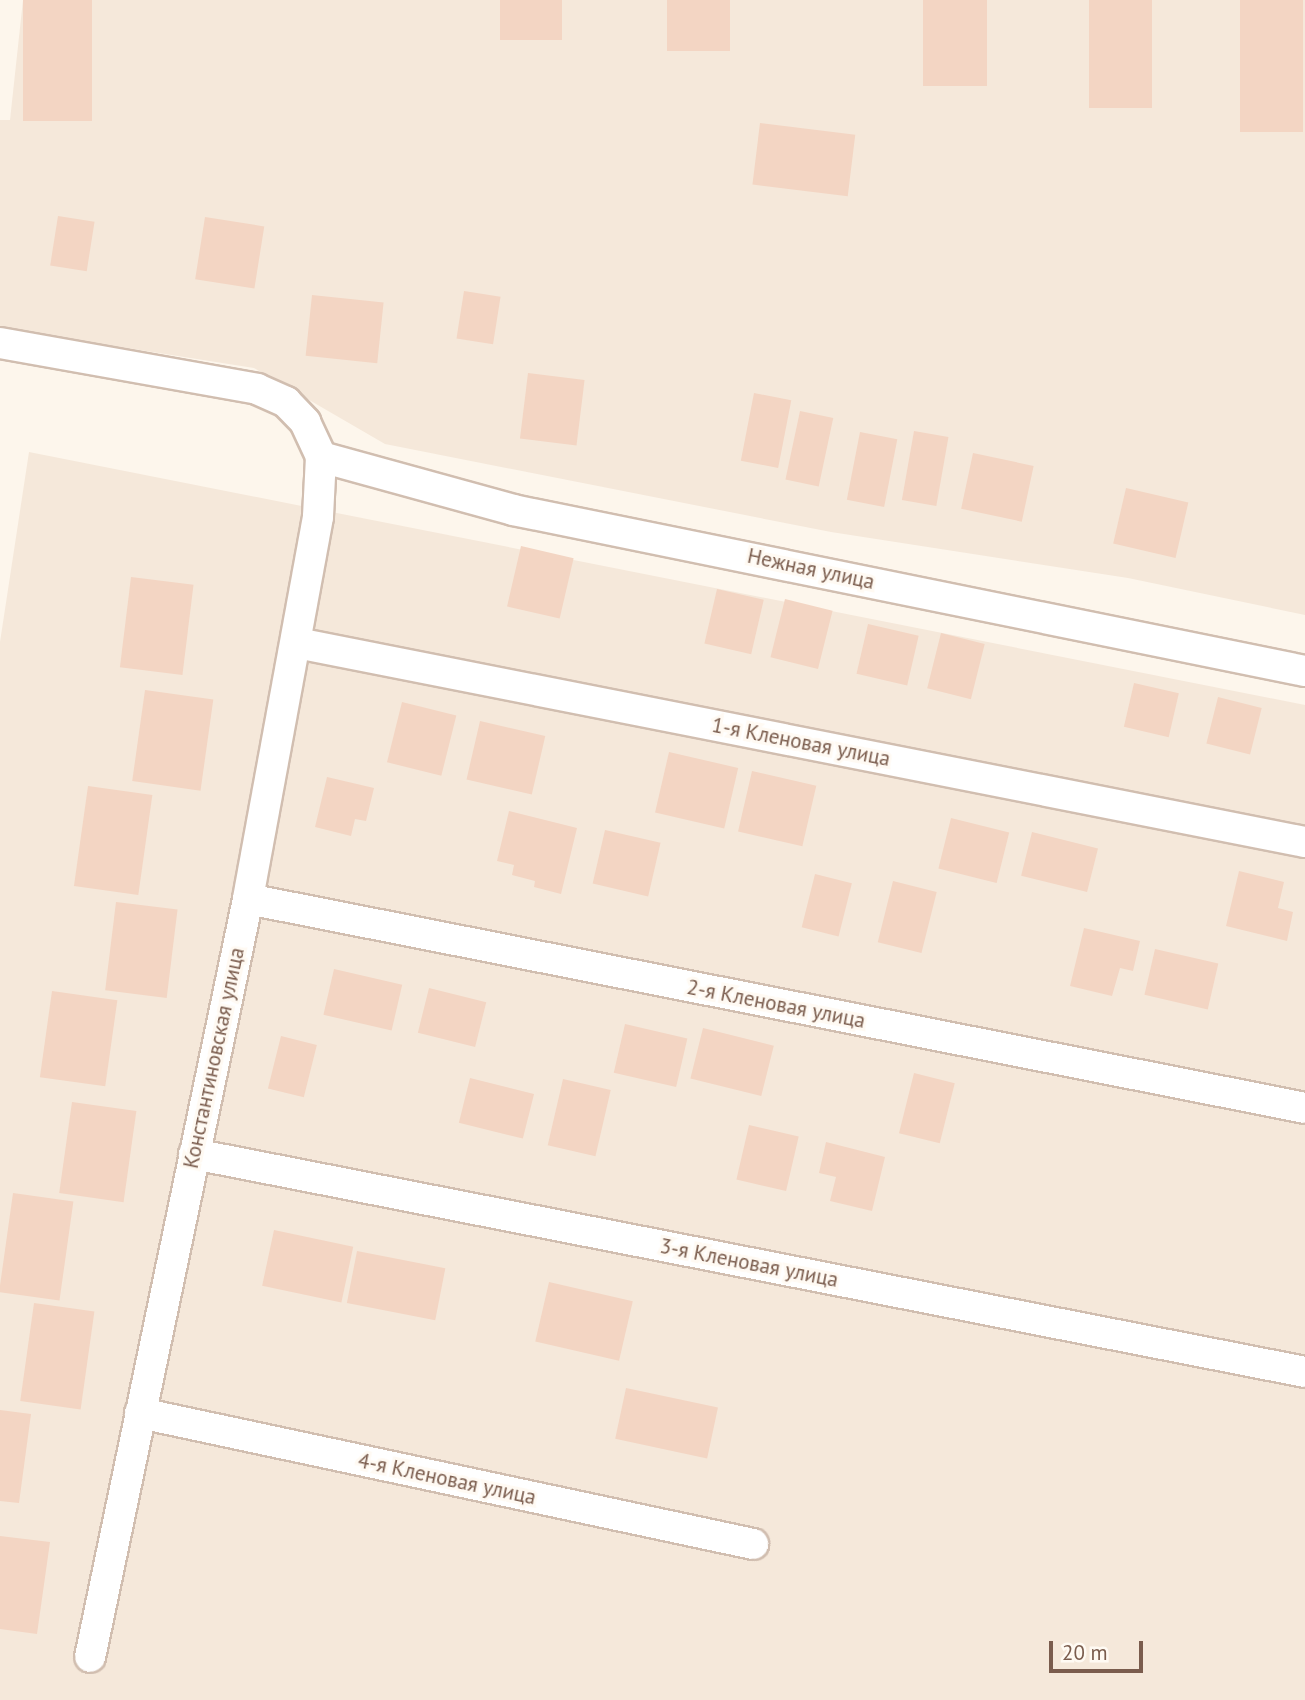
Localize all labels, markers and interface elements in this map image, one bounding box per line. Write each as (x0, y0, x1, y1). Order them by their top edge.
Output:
street label: Нежная улица (745, 543, 877, 595)
street label: 1-я Кленовая улица (710, 712, 892, 772)
street label: Константиновская улица (178, 945, 250, 1171)
street label: 2-я Кленовая улица (685, 974, 867, 1034)
street label: 3-я Кленовая улица (658, 1233, 840, 1293)
street label: 4-я Кленовая улица (356, 1448, 538, 1510)
scale bar (1053, 1626, 1148, 1670)
text: 20 m (1062, 1639, 1108, 1666)

